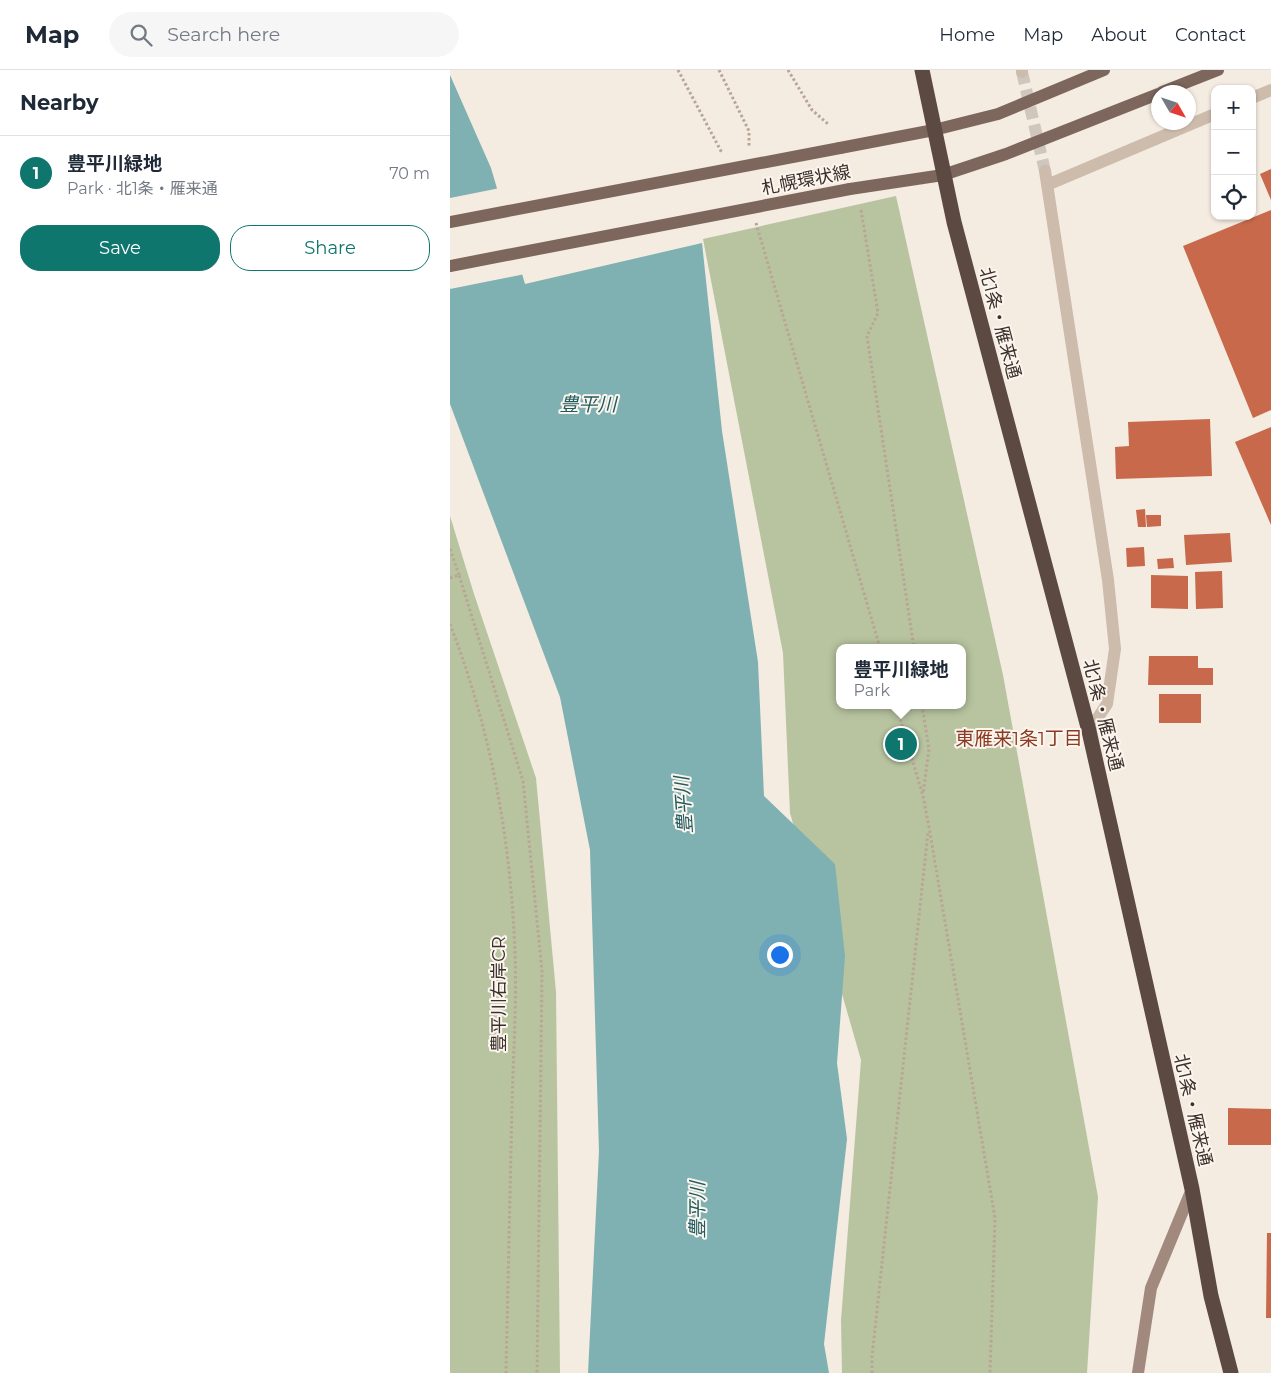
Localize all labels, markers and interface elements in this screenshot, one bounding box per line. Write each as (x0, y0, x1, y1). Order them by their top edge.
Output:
search box (109, 12, 459, 57)
text: Map (25, 20, 79, 49)
icon: search (127, 21, 155, 49)
text: Search here (167, 23, 280, 46)
text: Home (939, 24, 995, 46)
text: Map (1023, 24, 1063, 46)
text: About (1091, 24, 1147, 46)
text: Contact (1175, 24, 1246, 46)
north arrow (1151, 85, 1196, 130)
map controls (1211, 85, 1256, 220)
button: + (1211, 85, 1256, 130)
text: Nearby (20, 90, 99, 115)
button: − (1211, 130, 1256, 175)
text: 豊平川緑地 (67, 152, 162, 175)
street label: 札幌環状線 (760, 161, 852, 199)
text: 1 (33, 164, 39, 183)
text: 70 m (389, 164, 430, 183)
button: locate (1211, 175, 1256, 220)
text: Park · 北1条・雁来通 (67, 179, 218, 198)
button: Save (20, 225, 220, 271)
button: Share (230, 225, 430, 271)
street label: 北1条・雁来通 (975, 265, 1025, 381)
water label: 豊平川 (559, 393, 618, 416)
popup (836, 644, 966, 709)
street label: 北1条・雁来通 (1078, 657, 1128, 773)
text: 豊平川緑地 (853, 658, 949, 681)
text: Park (853, 681, 890, 700)
pin: 1 (885, 725, 917, 763)
district label: 東雁来1条1丁目 (955, 727, 1083, 750)
water label: 豊平川 (670, 774, 697, 834)
street label: 豊平川右岸CR (488, 936, 510, 1052)
your location (767, 942, 793, 968)
street label: 北1条・雁来通 (1169, 1052, 1217, 1168)
water label: 豊平川 (686, 1180, 709, 1239)

